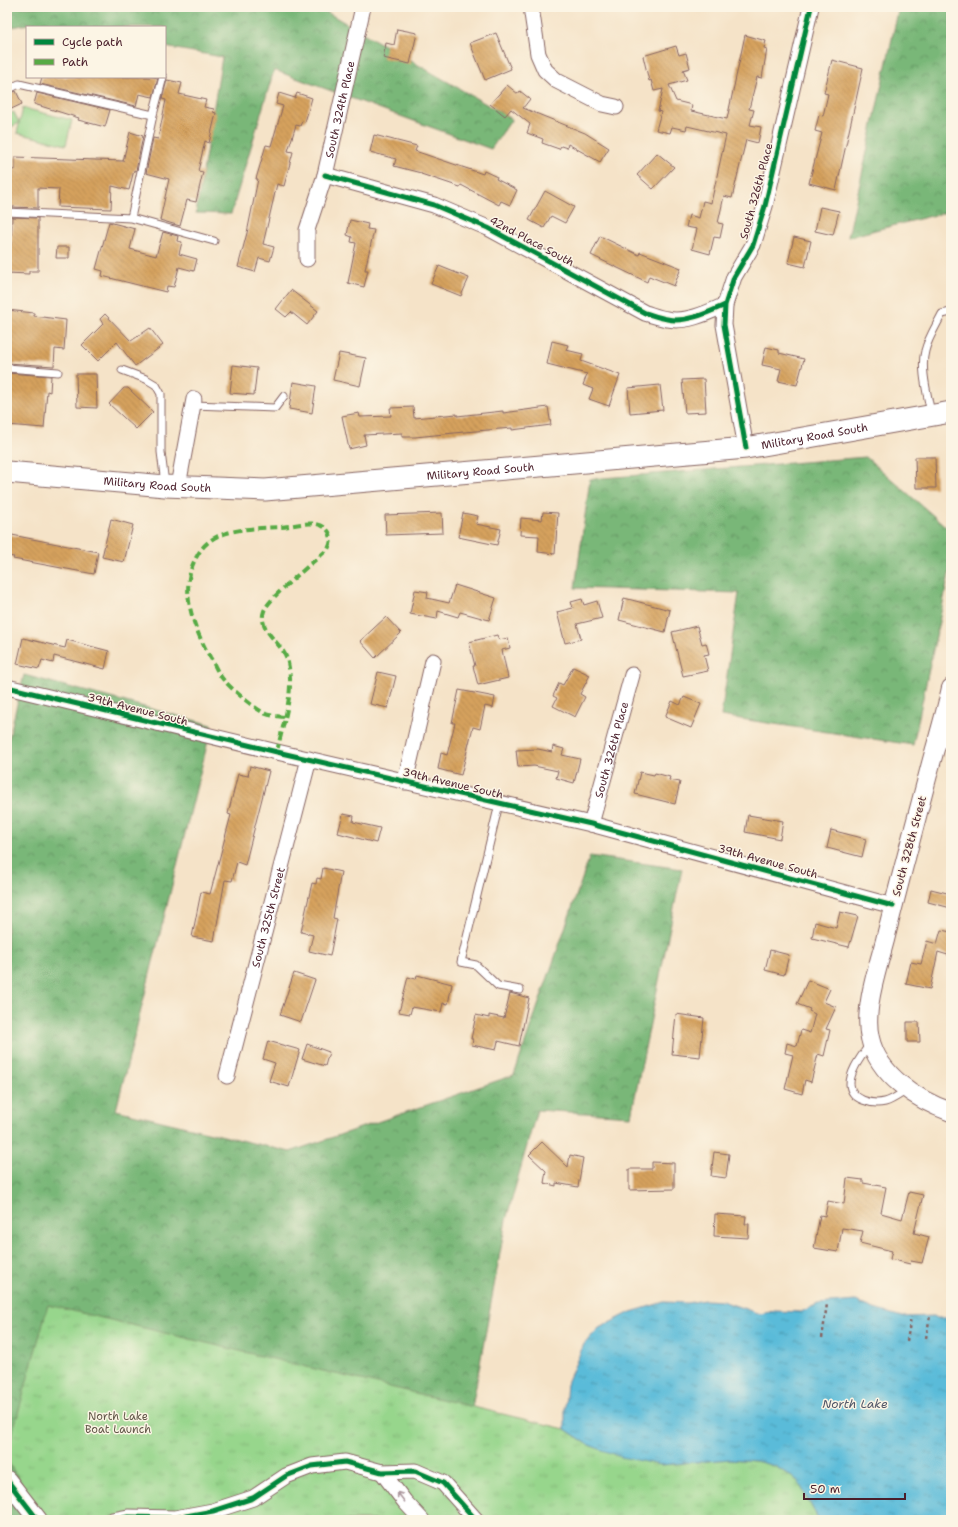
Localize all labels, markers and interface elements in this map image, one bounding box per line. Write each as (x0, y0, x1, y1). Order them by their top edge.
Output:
legend (26, 26, 166, 78)
text: Cycle path (62, 34, 123, 50)
text: Path (62, 54, 88, 70)
street label: South 324th Place (322, 60, 359, 160)
street label: South 326th Place (736, 141, 777, 241)
street label: 42nd Place South (487, 213, 577, 270)
street label: Military Road South (760, 420, 869, 453)
street label: Military Road South (426, 460, 535, 484)
street label: Military Road South (103, 474, 212, 496)
street label: 39th Avenue South (86, 690, 190, 729)
street label: South 326th Place (592, 700, 632, 800)
street label: 39th Avenue South (401, 765, 505, 802)
street label: South 328th Street (889, 794, 930, 898)
street label: 39th Avenue South (716, 841, 820, 882)
street label: South 325th Street (248, 865, 289, 969)
water label: North Lake (822, 1396, 888, 1412)
park label: North Lake Boat Launch (85, 1409, 151, 1437)
scale bar (804, 1475, 905, 1501)
text: 50 m (810, 1481, 840, 1497)
one-way arrow (396, 1491, 405, 1502)

